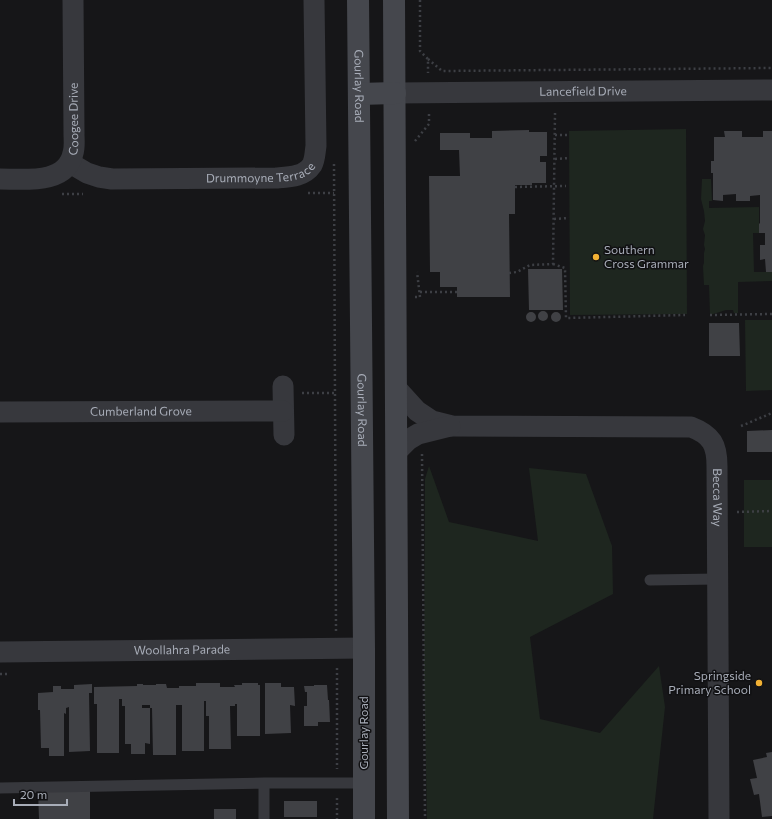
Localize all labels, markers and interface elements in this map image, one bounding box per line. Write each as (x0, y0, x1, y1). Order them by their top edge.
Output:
street label: Gourlay Road (352, 49, 367, 123)
street label: Coogee Drive (65, 83, 80, 157)
street label: Lancefield Drive (539, 83, 627, 98)
street label: Drummoyne Terrace (206, 159, 318, 184)
place label: Southern Cross Grammar (604, 242, 689, 270)
marker: Southern Cross Grammar (591, 252, 601, 262)
street label: Gourlay Road (355, 373, 370, 447)
street label: Cumberland Grove (90, 403, 192, 418)
street label: Becca Way (711, 468, 725, 527)
street label: Woollahra Parade (134, 641, 230, 657)
place label: Springside Primary School (668, 668, 751, 696)
marker: Springside Primary School (754, 678, 764, 688)
street label: Gourlay Road (356, 696, 370, 770)
scale bar (14, 781, 67, 807)
text: 20 m (20, 787, 47, 801)

